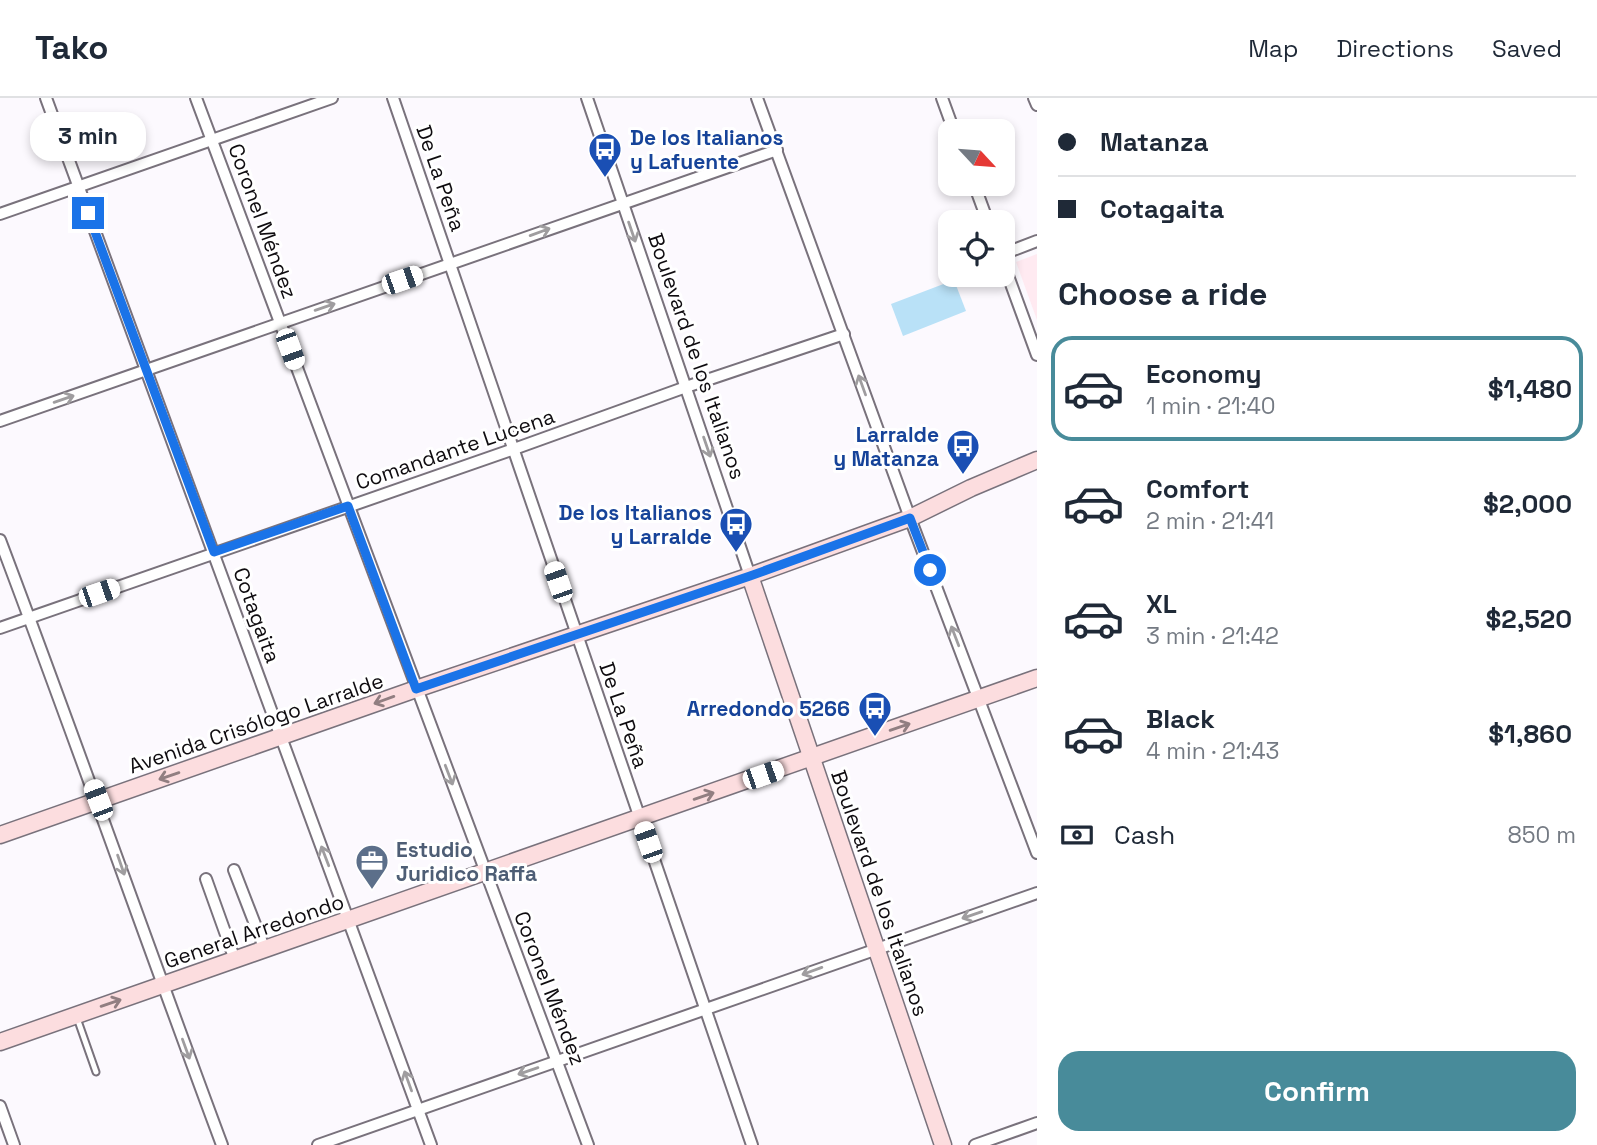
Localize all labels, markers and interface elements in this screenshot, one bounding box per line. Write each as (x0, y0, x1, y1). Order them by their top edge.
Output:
text: Tako (35, 27, 108, 69)
text: Map (1248, 33, 1298, 64)
text: Directions (1336, 33, 1454, 64)
text: Saved (1492, 33, 1562, 64)
callout: 3 min (30, 111, 146, 160)
north arrow (938, 119, 1015, 196)
map controls (938, 119, 1015, 287)
text: 3 min (58, 121, 118, 151)
street label: De La Peña (410, 121, 472, 235)
place label: De los Italianos y Lafuente (630, 124, 784, 175)
text: Matanza (1100, 125, 1208, 159)
bus stop icon: De los Italianos y Lafuente (586, 130, 624, 179)
street label: Coronel Méndez (222, 140, 304, 302)
text: Cotagaita (1100, 192, 1224, 226)
route end (72, 197, 104, 229)
button: locate (938, 210, 1015, 287)
one-way arrow (627, 221, 639, 243)
one-way arrow (529, 225, 551, 238)
street label: Boulevard de los Italianos (642, 229, 752, 483)
car (379, 263, 426, 297)
text: Choose a ride (1058, 274, 1268, 314)
one-way arrow (314, 300, 336, 312)
car (273, 326, 308, 372)
icon: car (1062, 357, 1125, 420)
text: Economy (1146, 357, 1262, 391)
text: $1,480 (1488, 372, 1572, 406)
one-way arrow (855, 374, 867, 396)
one-way arrow (53, 391, 75, 404)
text: 1 min · 21:40 (1146, 391, 1276, 421)
street label: Comandante Lucena (352, 402, 558, 496)
place label: Larralde y Matanza (833, 421, 939, 472)
bus stop icon: Larralde y Matanza (944, 427, 982, 476)
one-way arrow (701, 436, 714, 458)
icon: car (1062, 472, 1125, 535)
text: Comfort (1146, 472, 1249, 506)
text: $2,000 (1483, 487, 1572, 521)
place label: De los Italianos y Larralde (558, 499, 712, 550)
bus stop icon: De los Italianos y Larralde (717, 505, 755, 554)
text: 2 min · 21:41 (1146, 506, 1274, 536)
route start (914, 554, 946, 586)
car (542, 559, 575, 605)
street label: Cotagaita (227, 563, 287, 667)
car (76, 576, 123, 610)
icon: car (1062, 587, 1125, 650)
text: XL (1146, 587, 1177, 621)
text: $2,520 (1485, 602, 1572, 636)
text: 3 min · 21:42 (1146, 621, 1279, 651)
one-way arrow (947, 626, 960, 648)
street label: De La Peña (593, 658, 655, 772)
street label: Avenida Crisólogo Larralde (125, 667, 387, 779)
bus stop icon: Arredondo 5266 (856, 689, 894, 738)
one-way arrow (373, 695, 395, 707)
place label: Arredondo 5266 (687, 695, 850, 722)
icon: car (1062, 702, 1125, 765)
text: Black (1146, 702, 1215, 736)
text: $1,860 (1488, 717, 1572, 751)
one-way arrow (888, 720, 910, 732)
text: 4 min · 21:43 (1146, 736, 1280, 766)
car (740, 758, 787, 792)
one-way arrow (444, 764, 456, 786)
street label: Boulevard de los Italianos (825, 766, 935, 1020)
one-way arrow (159, 771, 181, 783)
car (81, 777, 116, 823)
one-way arrow (693, 789, 715, 802)
icon: cash (1058, 816, 1096, 854)
text: Cash (1114, 818, 1175, 852)
car (632, 819, 665, 865)
text: 850 m (1507, 820, 1576, 850)
place label: Estudio Juridico Raffa (396, 836, 537, 887)
office icon: Estudio Juridico Raffa (353, 842, 391, 891)
one-way arrow (318, 846, 331, 868)
one-way arrow (115, 853, 128, 875)
street label: General Arredondo (160, 888, 348, 974)
street label: Coronel Méndez (508, 907, 592, 1069)
one-way arrow (962, 910, 984, 922)
one-way arrow (802, 966, 824, 979)
one-way arrow (99, 996, 121, 1008)
one-way arrow (181, 1037, 194, 1059)
button: Confirm (1058, 1051, 1576, 1131)
one-way arrow (518, 1066, 540, 1078)
one-way arrow (401, 1070, 413, 1092)

